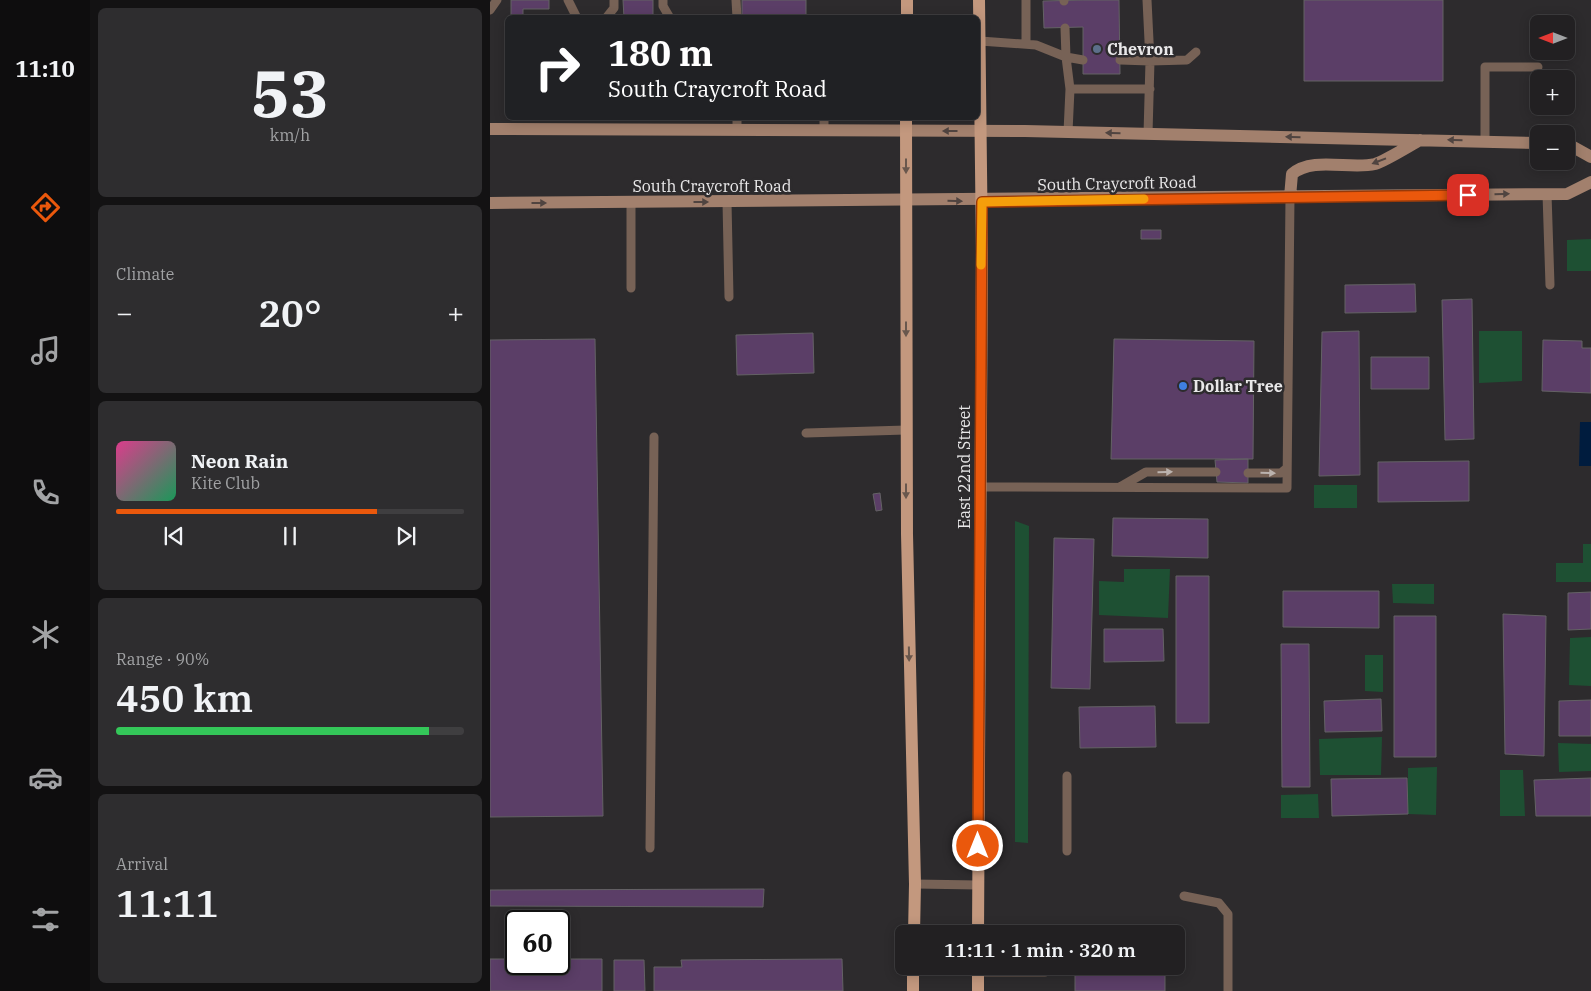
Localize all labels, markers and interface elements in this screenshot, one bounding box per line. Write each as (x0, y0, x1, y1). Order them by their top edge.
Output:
north arrow (1530, 15, 1575, 60)
map controls (1530, 15, 1575, 170)
text: 180 m (608, 30, 713, 76)
icon: right (525, 35, 590, 100)
place label: Chevron (1107, 39, 1174, 59)
marker: Chevron (1091, 43, 1103, 55)
text: 53 (251, 50, 329, 135)
text: 11:10 (15, 54, 75, 83)
button: + (1530, 70, 1575, 115)
text: South Craycroft Road (608, 74, 827, 103)
text: km/h (270, 125, 310, 145)
button: − (1530, 125, 1575, 170)
one-way arrow (942, 127, 958, 135)
one-way arrow (1104, 129, 1120, 137)
one-way arrow (1284, 133, 1300, 141)
one-way arrow (1447, 136, 1463, 144)
one-way arrow (1371, 157, 1386, 165)
one-way arrow (902, 158, 910, 174)
street label: South Craycroft Road (1037, 172, 1197, 194)
pin (1447, 174, 1489, 216)
street label: South Craycroft Road (632, 176, 792, 196)
icon: arrive (1454, 181, 1482, 209)
icon: directions (28, 190, 63, 225)
one-way arrow (1494, 190, 1510, 198)
one-way arrow (947, 197, 963, 205)
one-way arrow (693, 198, 709, 206)
one-way arrow (531, 199, 547, 207)
text: Climate (116, 264, 174, 284)
text: 20° (258, 288, 322, 337)
text: − (116, 294, 133, 331)
text: + (447, 294, 464, 331)
one-way arrow (902, 321, 910, 337)
icon: music (28, 333, 63, 368)
place label: Dollar Tree (1193, 376, 1283, 396)
marker: Dollar Tree (1177, 380, 1189, 392)
street label: East 22nd Street (954, 405, 974, 529)
text: Neon Rain (191, 449, 288, 473)
one-way arrow (1157, 468, 1173, 476)
one-way arrow (1261, 469, 1277, 477)
text: Kite Club (191, 473, 260, 493)
icon: phone (28, 475, 63, 510)
one-way arrow (902, 483, 910, 499)
icon: previous (160, 522, 188, 550)
icon: pause (276, 522, 304, 550)
icon: next (392, 522, 420, 550)
icon: climate (28, 617, 63, 652)
one-way arrow (906, 646, 914, 662)
text: Range · 90% (116, 649, 209, 669)
text: 450 km (116, 673, 253, 722)
icon: car (28, 760, 63, 795)
position arrow (951, 819, 1003, 871)
text: Arrival (116, 854, 168, 874)
text: 11:11 (116, 878, 219, 927)
icon: filters (28, 902, 63, 937)
speed limit sign: 60 (505, 910, 570, 975)
text: 11:11 · 1 min · 320 m (944, 938, 1136, 962)

